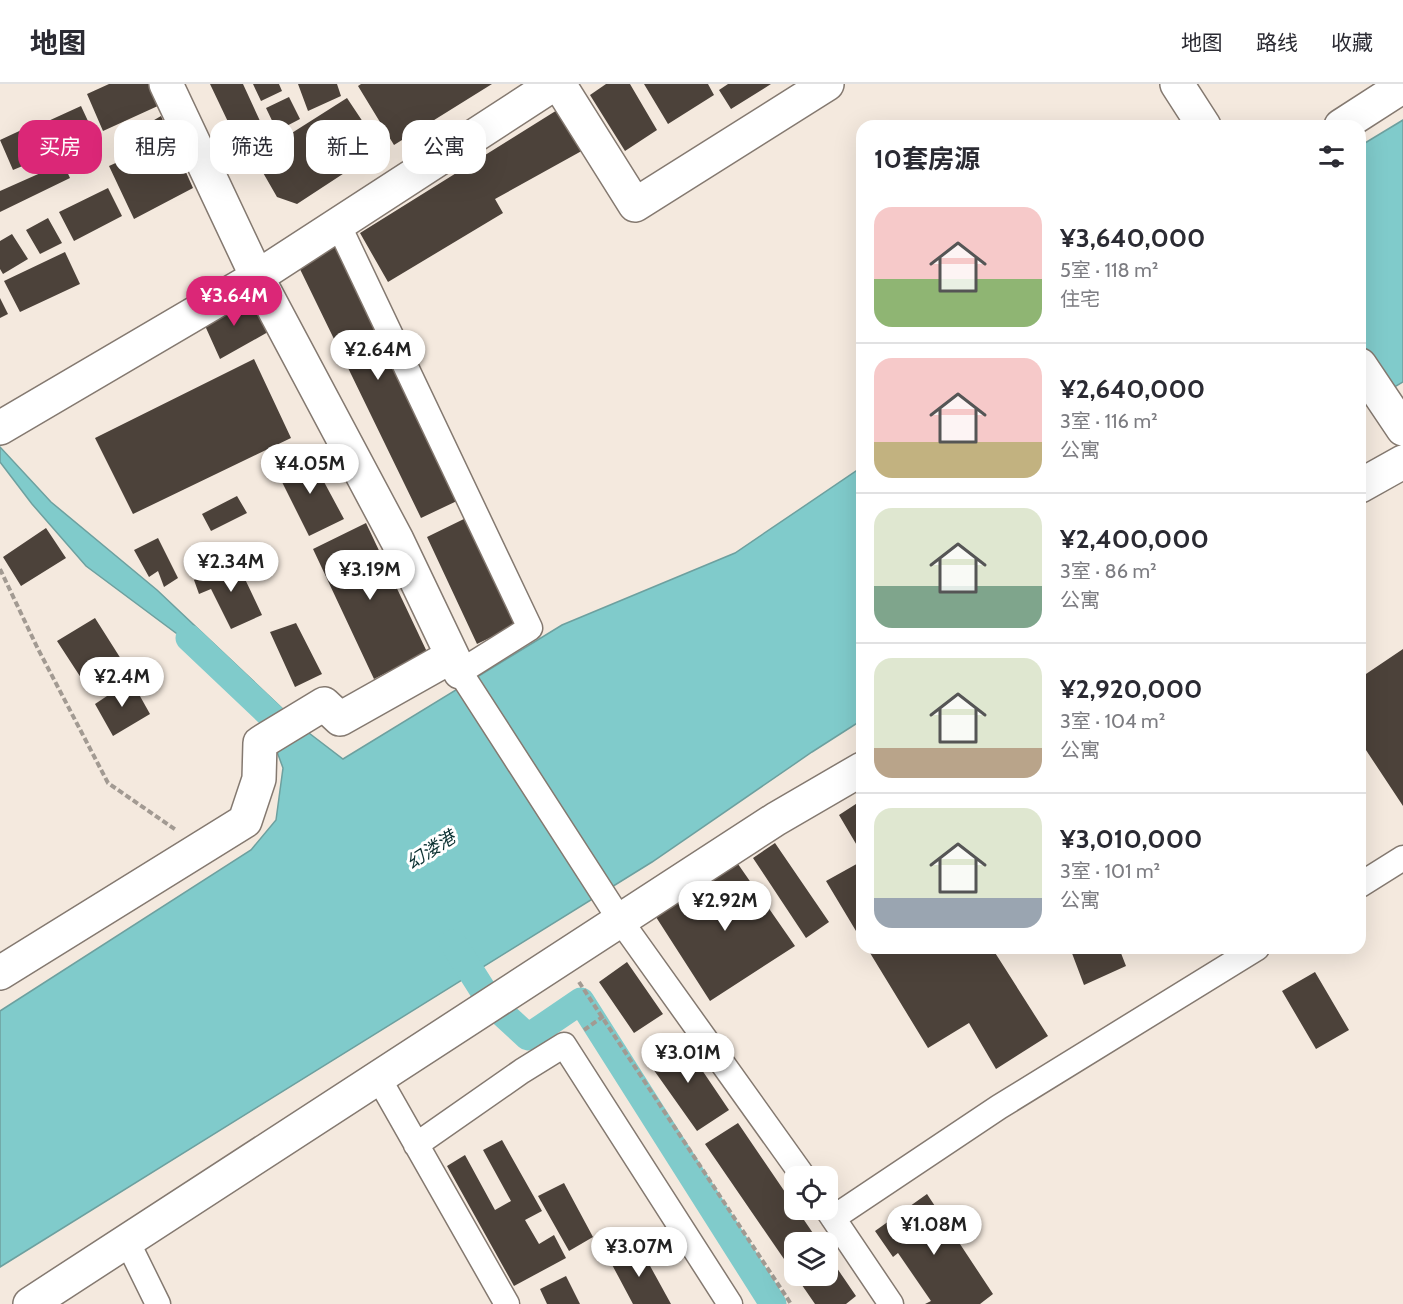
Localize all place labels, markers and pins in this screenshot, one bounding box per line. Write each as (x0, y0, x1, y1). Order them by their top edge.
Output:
pin: ¥3.64M (185, 276, 283, 327)
pin: ¥2.64M (329, 330, 427, 381)
pin: ¥4.05M (261, 444, 359, 495)
pin: ¥2.34M (182, 542, 280, 593)
pin: ¥3.19M (321, 550, 419, 601)
pin: ¥2.4M (80, 657, 164, 708)
pin: ¥2.92M (676, 881, 774, 932)
pin: ¥3.01M (639, 1033, 737, 1084)
pin: ¥1.08M (885, 1205, 983, 1256)
pin: ¥3.07M (590, 1227, 688, 1278)

